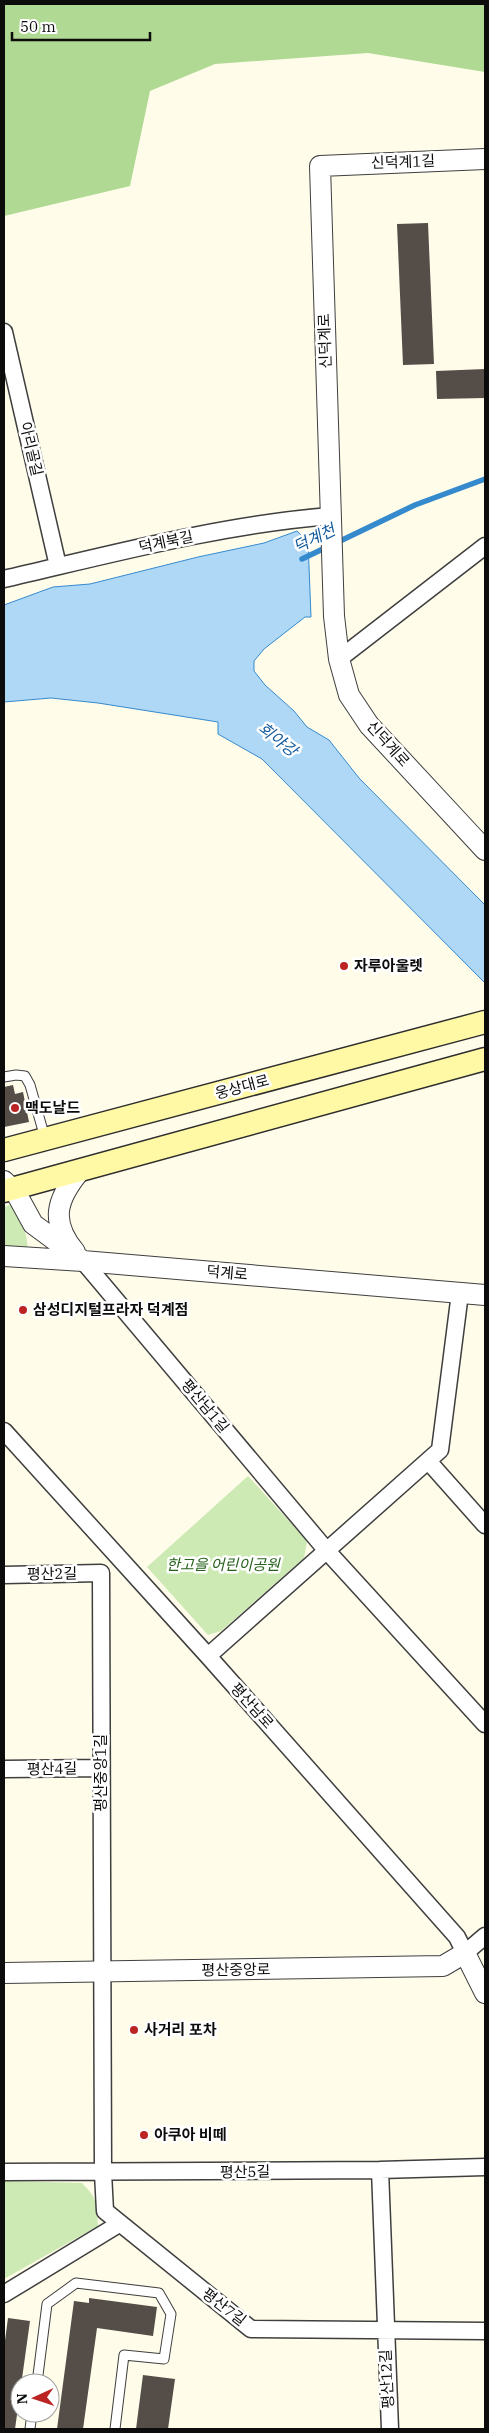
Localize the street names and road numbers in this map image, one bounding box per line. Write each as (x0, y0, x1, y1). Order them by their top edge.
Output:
street label: 신덕계1길 (371, 151, 435, 172)
street label: 신덕계로 (314, 313, 335, 369)
street label: 아리골길 (16, 420, 47, 478)
street label: 덕계북길 (137, 526, 195, 557)
street label: 신덕계로 (363, 717, 414, 771)
street label: 웅상대로 (213, 1070, 271, 1103)
street label: 덕계로 (206, 1261, 248, 1284)
street label: 평산남1길 (177, 1375, 233, 1436)
street label: 평산2길 (27, 1564, 77, 1583)
street label: 평산남로 (227, 1679, 278, 1733)
street label: 평산중앙1길 (91, 1734, 110, 1812)
street label: 평산4길 (27, 1759, 77, 1778)
street label: 평산중앙로 (201, 1959, 271, 1980)
street label: 평산5길 (220, 2162, 270, 2181)
street label: 평산7길 (199, 2284, 250, 2330)
street label: 평산12길 (375, 2349, 398, 2409)

